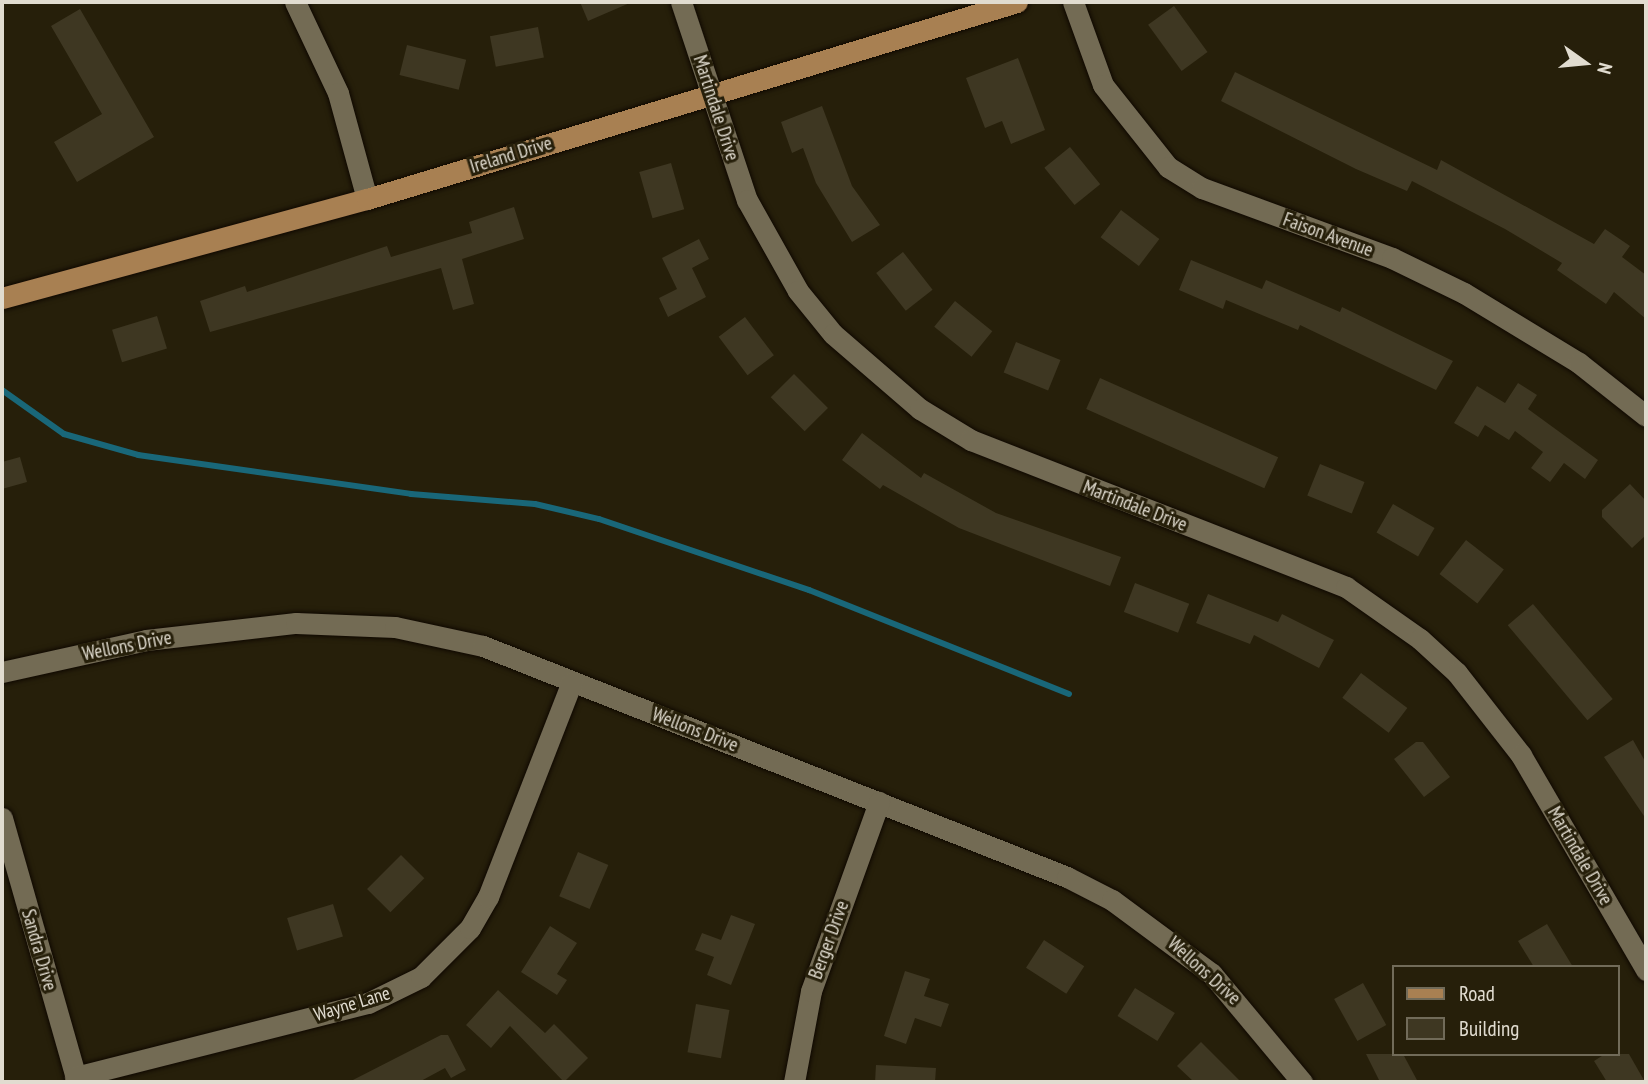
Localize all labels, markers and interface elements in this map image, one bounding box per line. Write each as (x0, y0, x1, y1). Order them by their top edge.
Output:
north arrow (1550, 28, 1620, 98)
street label: Martindale Drive (688, 52, 744, 164)
text: N (1592, 60, 1618, 76)
street label: Ireland Drive (467, 132, 555, 178)
street label: Faison Avenue (1280, 208, 1376, 262)
street label: Martindale Drive (1080, 476, 1190, 536)
street label: Wellons Drive (81, 626, 173, 666)
street label: Wellons Drive (649, 703, 741, 757)
street label: Martindale Drive (1543, 803, 1617, 909)
street label: Berger Drive (804, 898, 854, 982)
street label: Sandra Drive (17, 907, 61, 993)
street label: Wellons Drive (1163, 932, 1245, 1010)
legend (1392, 965, 1620, 1056)
text: Road (1459, 980, 1495, 1007)
street label: Wayne Lane (311, 982, 393, 1026)
text: Building (1459, 1015, 1519, 1042)

